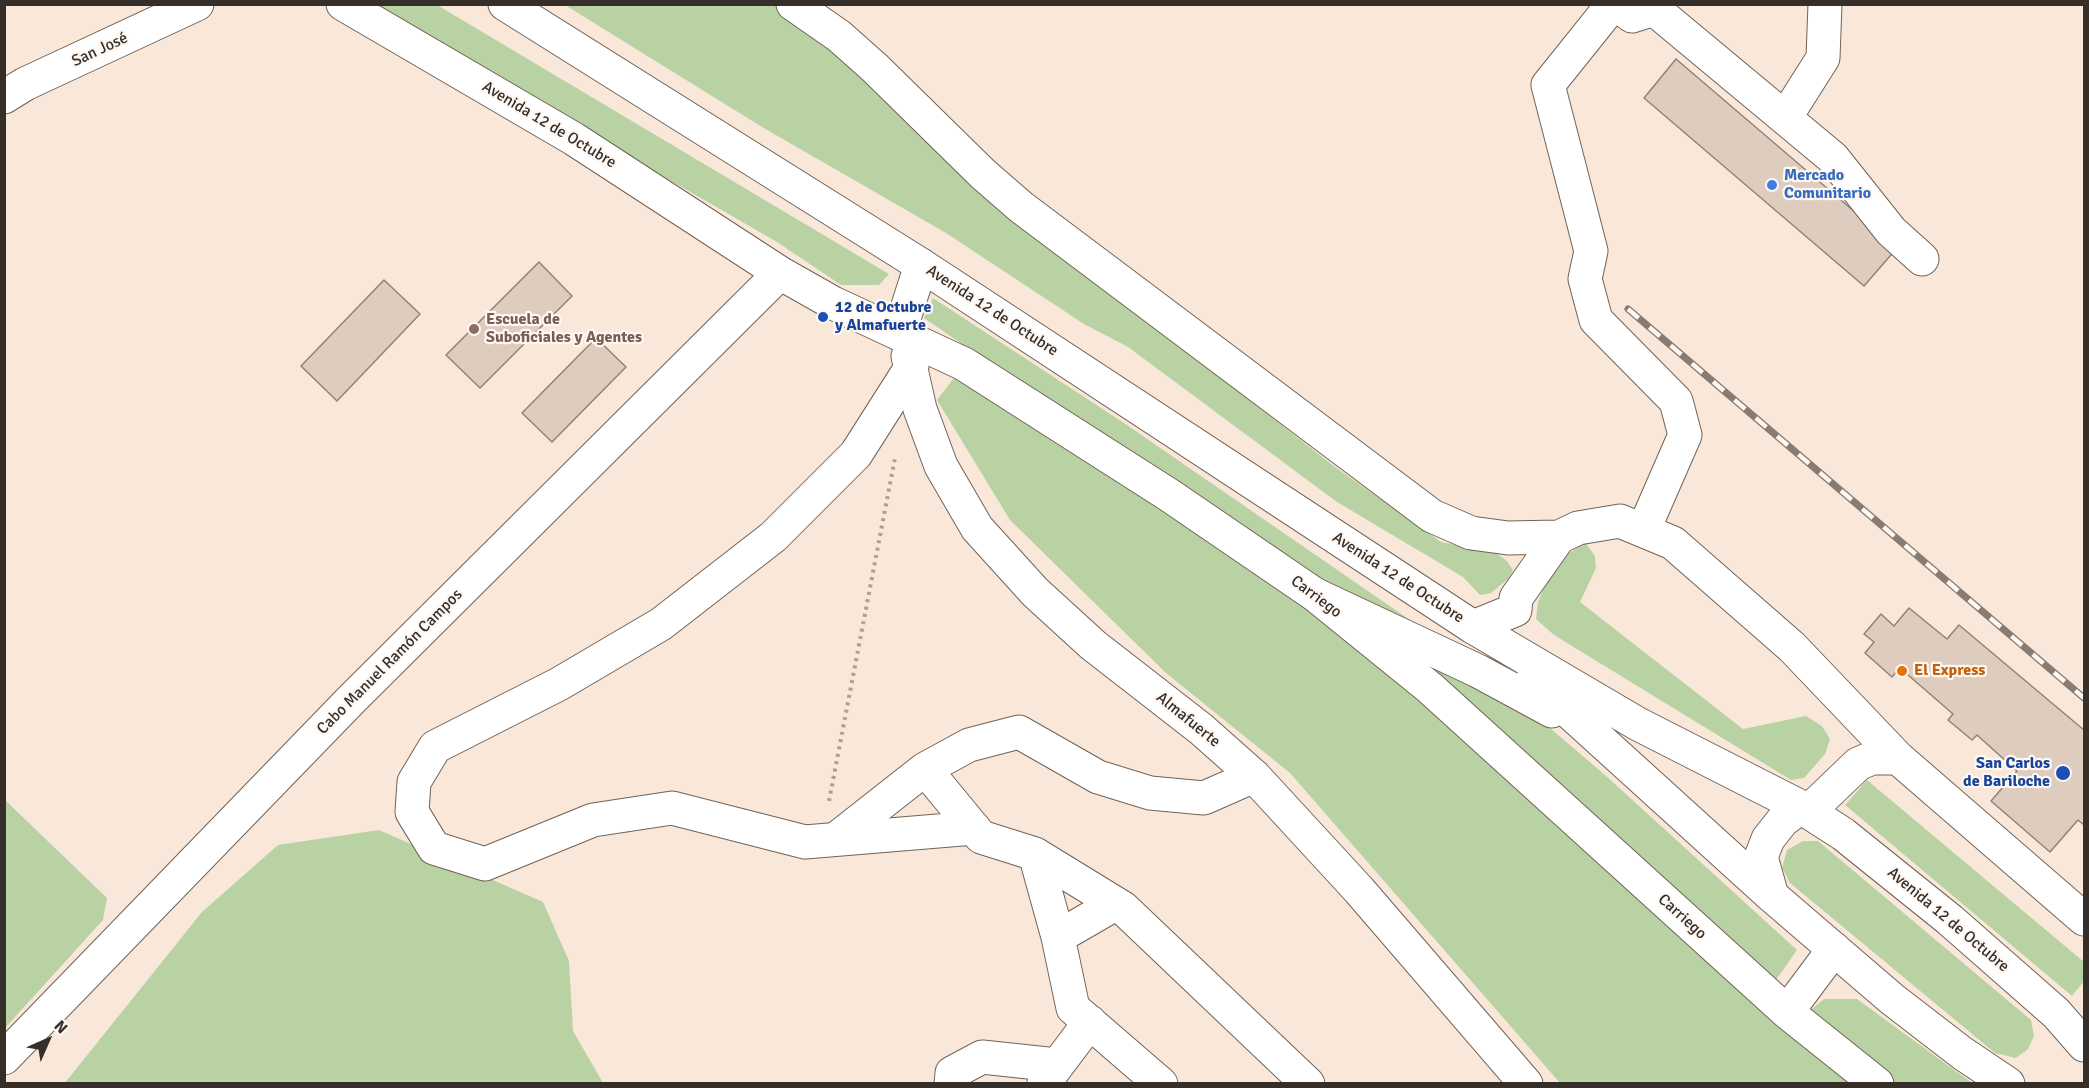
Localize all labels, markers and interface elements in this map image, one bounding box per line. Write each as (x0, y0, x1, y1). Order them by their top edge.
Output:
street label: San José (69, 29, 131, 71)
street label: Avenida 12 de Octubre (478, 77, 620, 173)
place label: Mercado Comunitario (1784, 166, 1871, 204)
marker: Mercado Comunitario (1765, 178, 1779, 192)
street label: Avenida 12 de Octubre (923, 261, 1061, 361)
place label: 12 de Octubre y Almafuerte (835, 298, 932, 336)
place label: Escuela de Suboficiales y Agentes (486, 310, 642, 348)
marker: 12 de Octubre y Almafuerte (816, 310, 830, 324)
marker: Escuela de Suboficiales y Agentes (467, 322, 481, 336)
street label: Avenida 12 de Octubre (1329, 528, 1467, 628)
street label: Carriego (1287, 572, 1345, 622)
street label: Cabo Manuel Ramón Campos (313, 585, 467, 739)
place label: El Express (1914, 661, 1985, 681)
marker: El Express (1895, 664, 1909, 678)
street label: Almafuerte (1152, 688, 1224, 752)
place label: San Carlos de Bariloche (1963, 754, 2050, 792)
marker: San Carlos de Bariloche (2054, 764, 2072, 782)
street label: Avenida 12 de Octubre (1883, 863, 2013, 977)
street label: Carriego (1654, 890, 1710, 944)
north arrow (18, 1010, 78, 1070)
text: N (50, 1016, 72, 1038)

